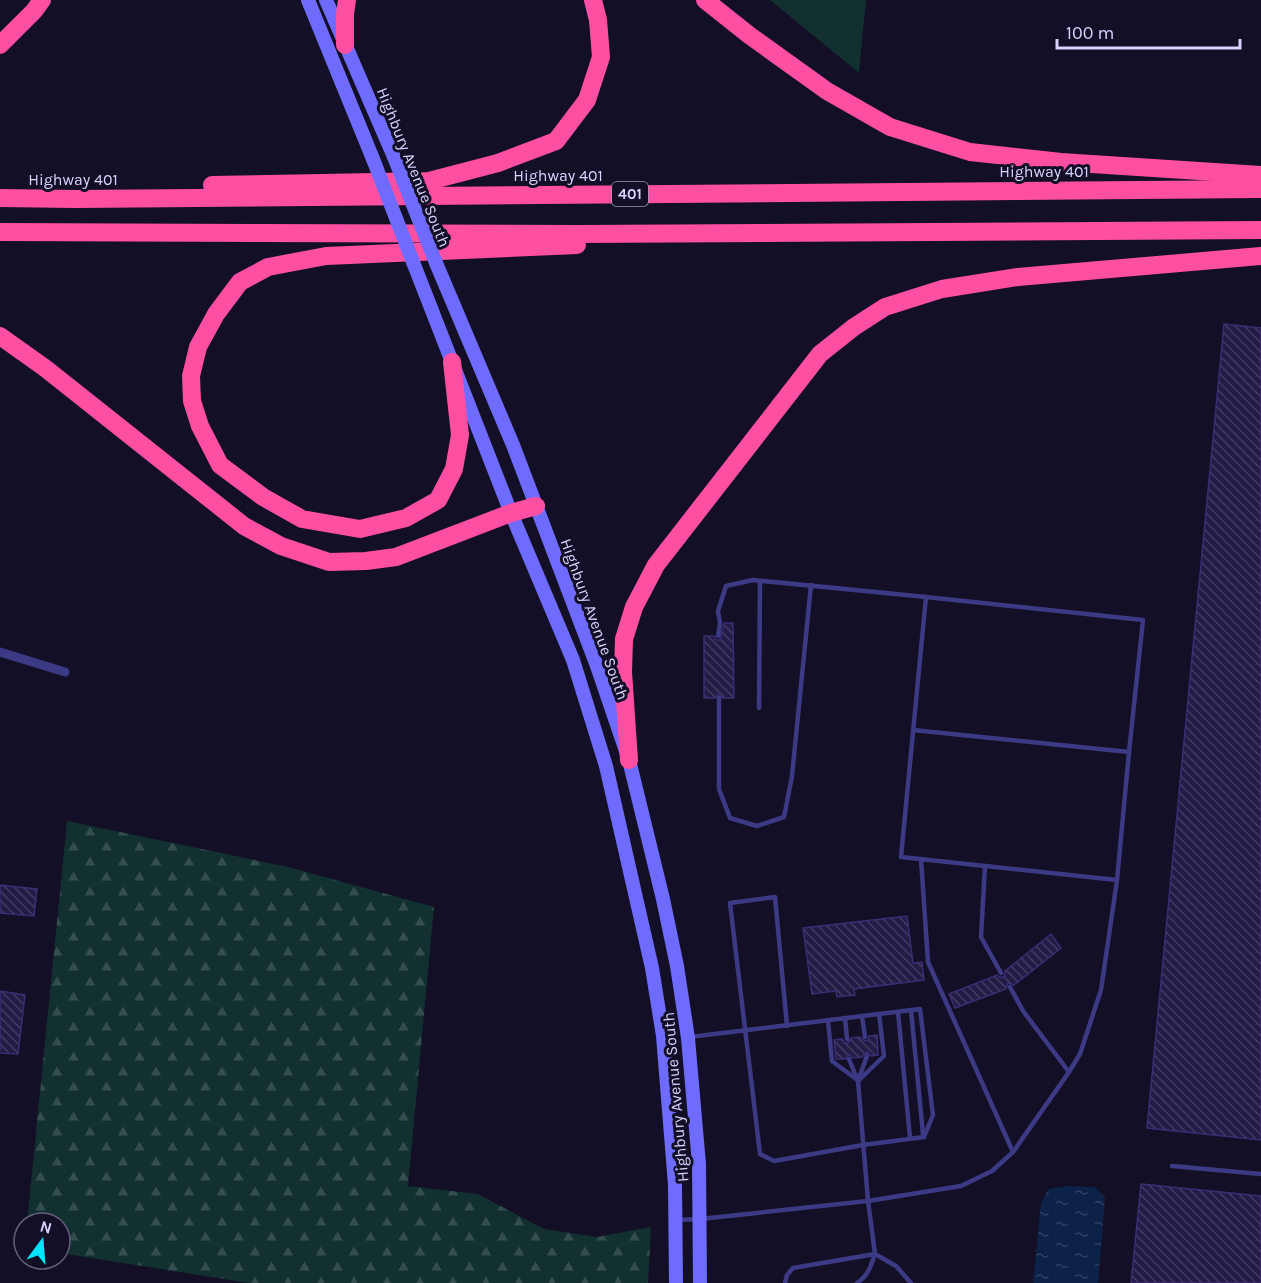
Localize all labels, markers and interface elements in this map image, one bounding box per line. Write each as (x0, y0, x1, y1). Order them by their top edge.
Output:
scale bar (1057, 12, 1240, 50)
text: 100 m (1066, 22, 1114, 44)
street label: Highbury Avenue South (373, 85, 454, 250)
street label: Highway 401 (999, 162, 1089, 181)
street label: Highway 401 (513, 166, 603, 185)
street label: Highway 401 (28, 170, 118, 189)
road number: 401 (612, 182, 648, 206)
street label: Highbury Avenue South (556, 536, 633, 703)
street label: Highbury Avenue South (659, 1011, 692, 1183)
north arrow (12, 1211, 72, 1271)
text: N (38, 1216, 54, 1238)

